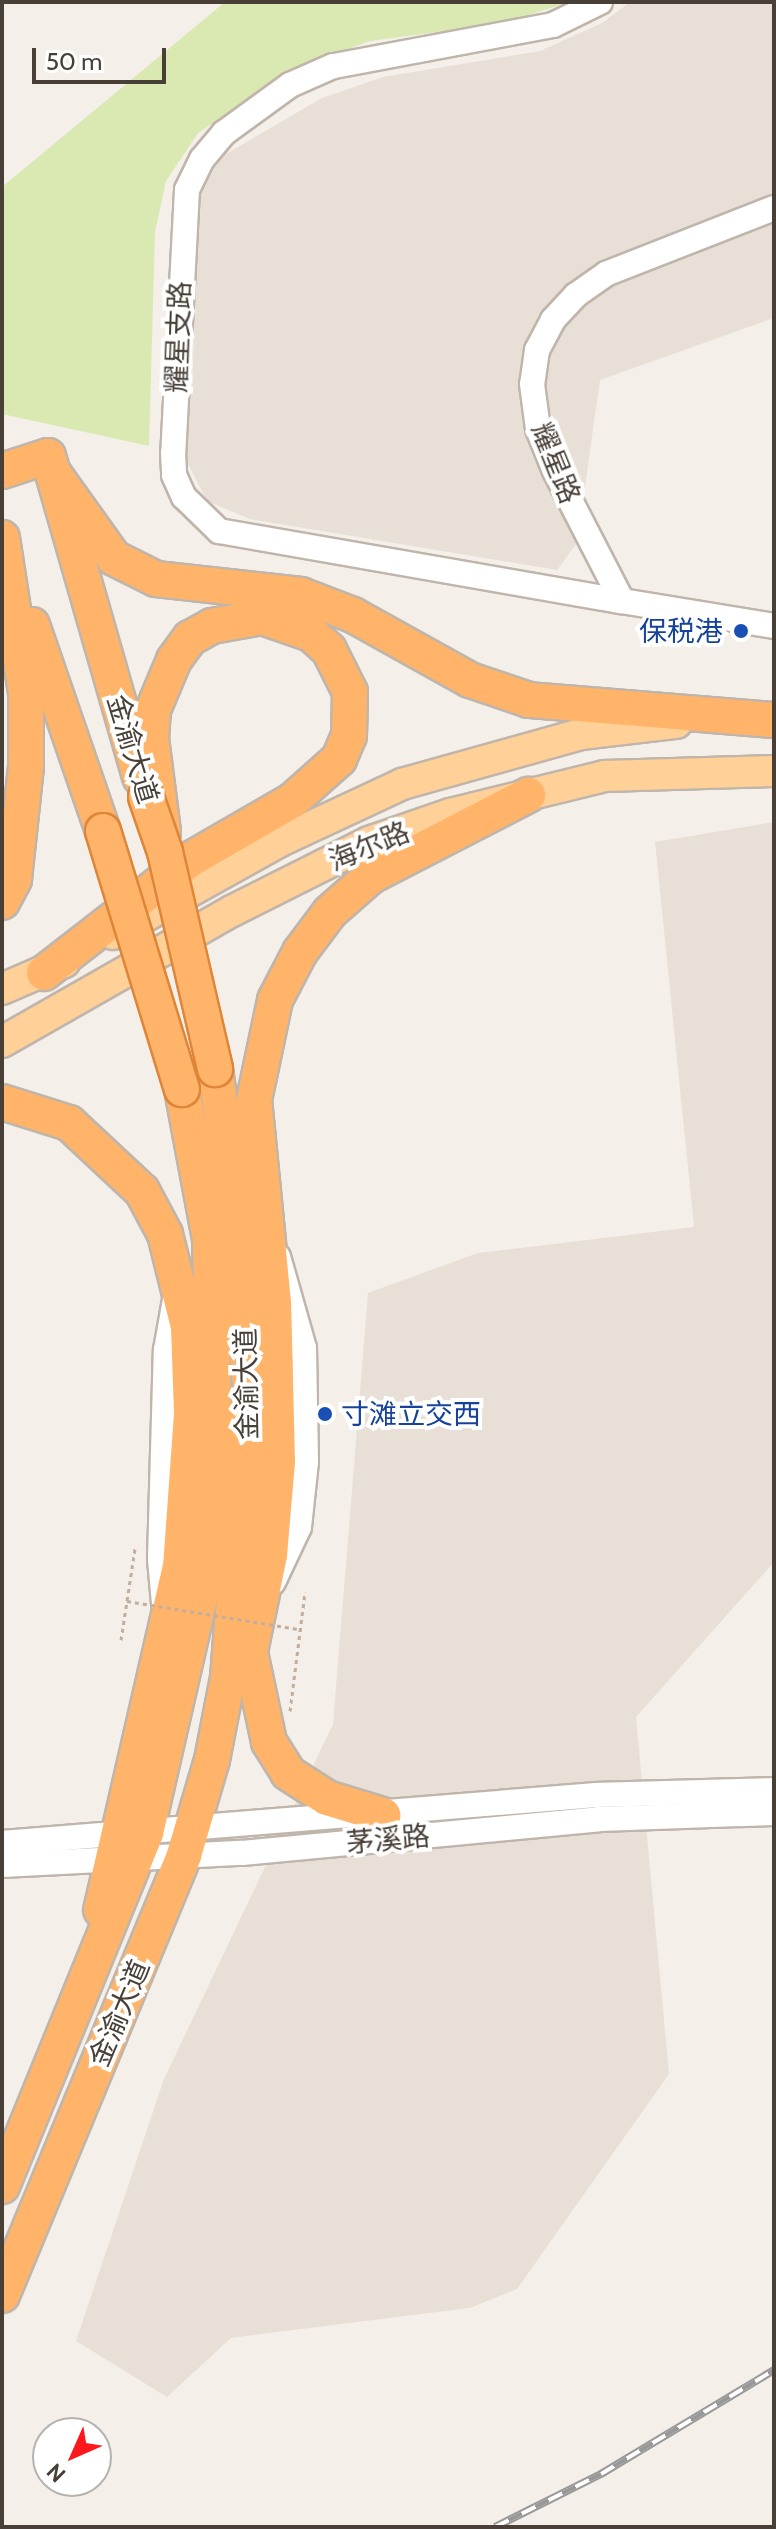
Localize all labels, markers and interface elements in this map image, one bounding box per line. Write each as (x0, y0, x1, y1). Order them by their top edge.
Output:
scale bar (36, 32, 170, 82)
text: 50 m (46, 47, 102, 76)
street label: 耀星支路 (159, 280, 197, 394)
street label: 耀星路 (525, 418, 587, 508)
place label: 保税港 (639, 614, 723, 648)
marker: 保税港 (730, 620, 752, 642)
street label: 金渝大道 (101, 691, 165, 807)
street label: 海尔路 (324, 815, 414, 877)
street label: 金渝大道 (228, 1328, 264, 1440)
place label: 寸滩立交西 (341, 1397, 481, 1431)
marker: 寸滩立交西 (316, 1405, 334, 1423)
street label: 茅溪路 (345, 1819, 431, 1859)
street label: 金渝大道 (82, 1955, 156, 2071)
north arrow (32, 2417, 112, 2497)
text: N (41, 2458, 71, 2488)

